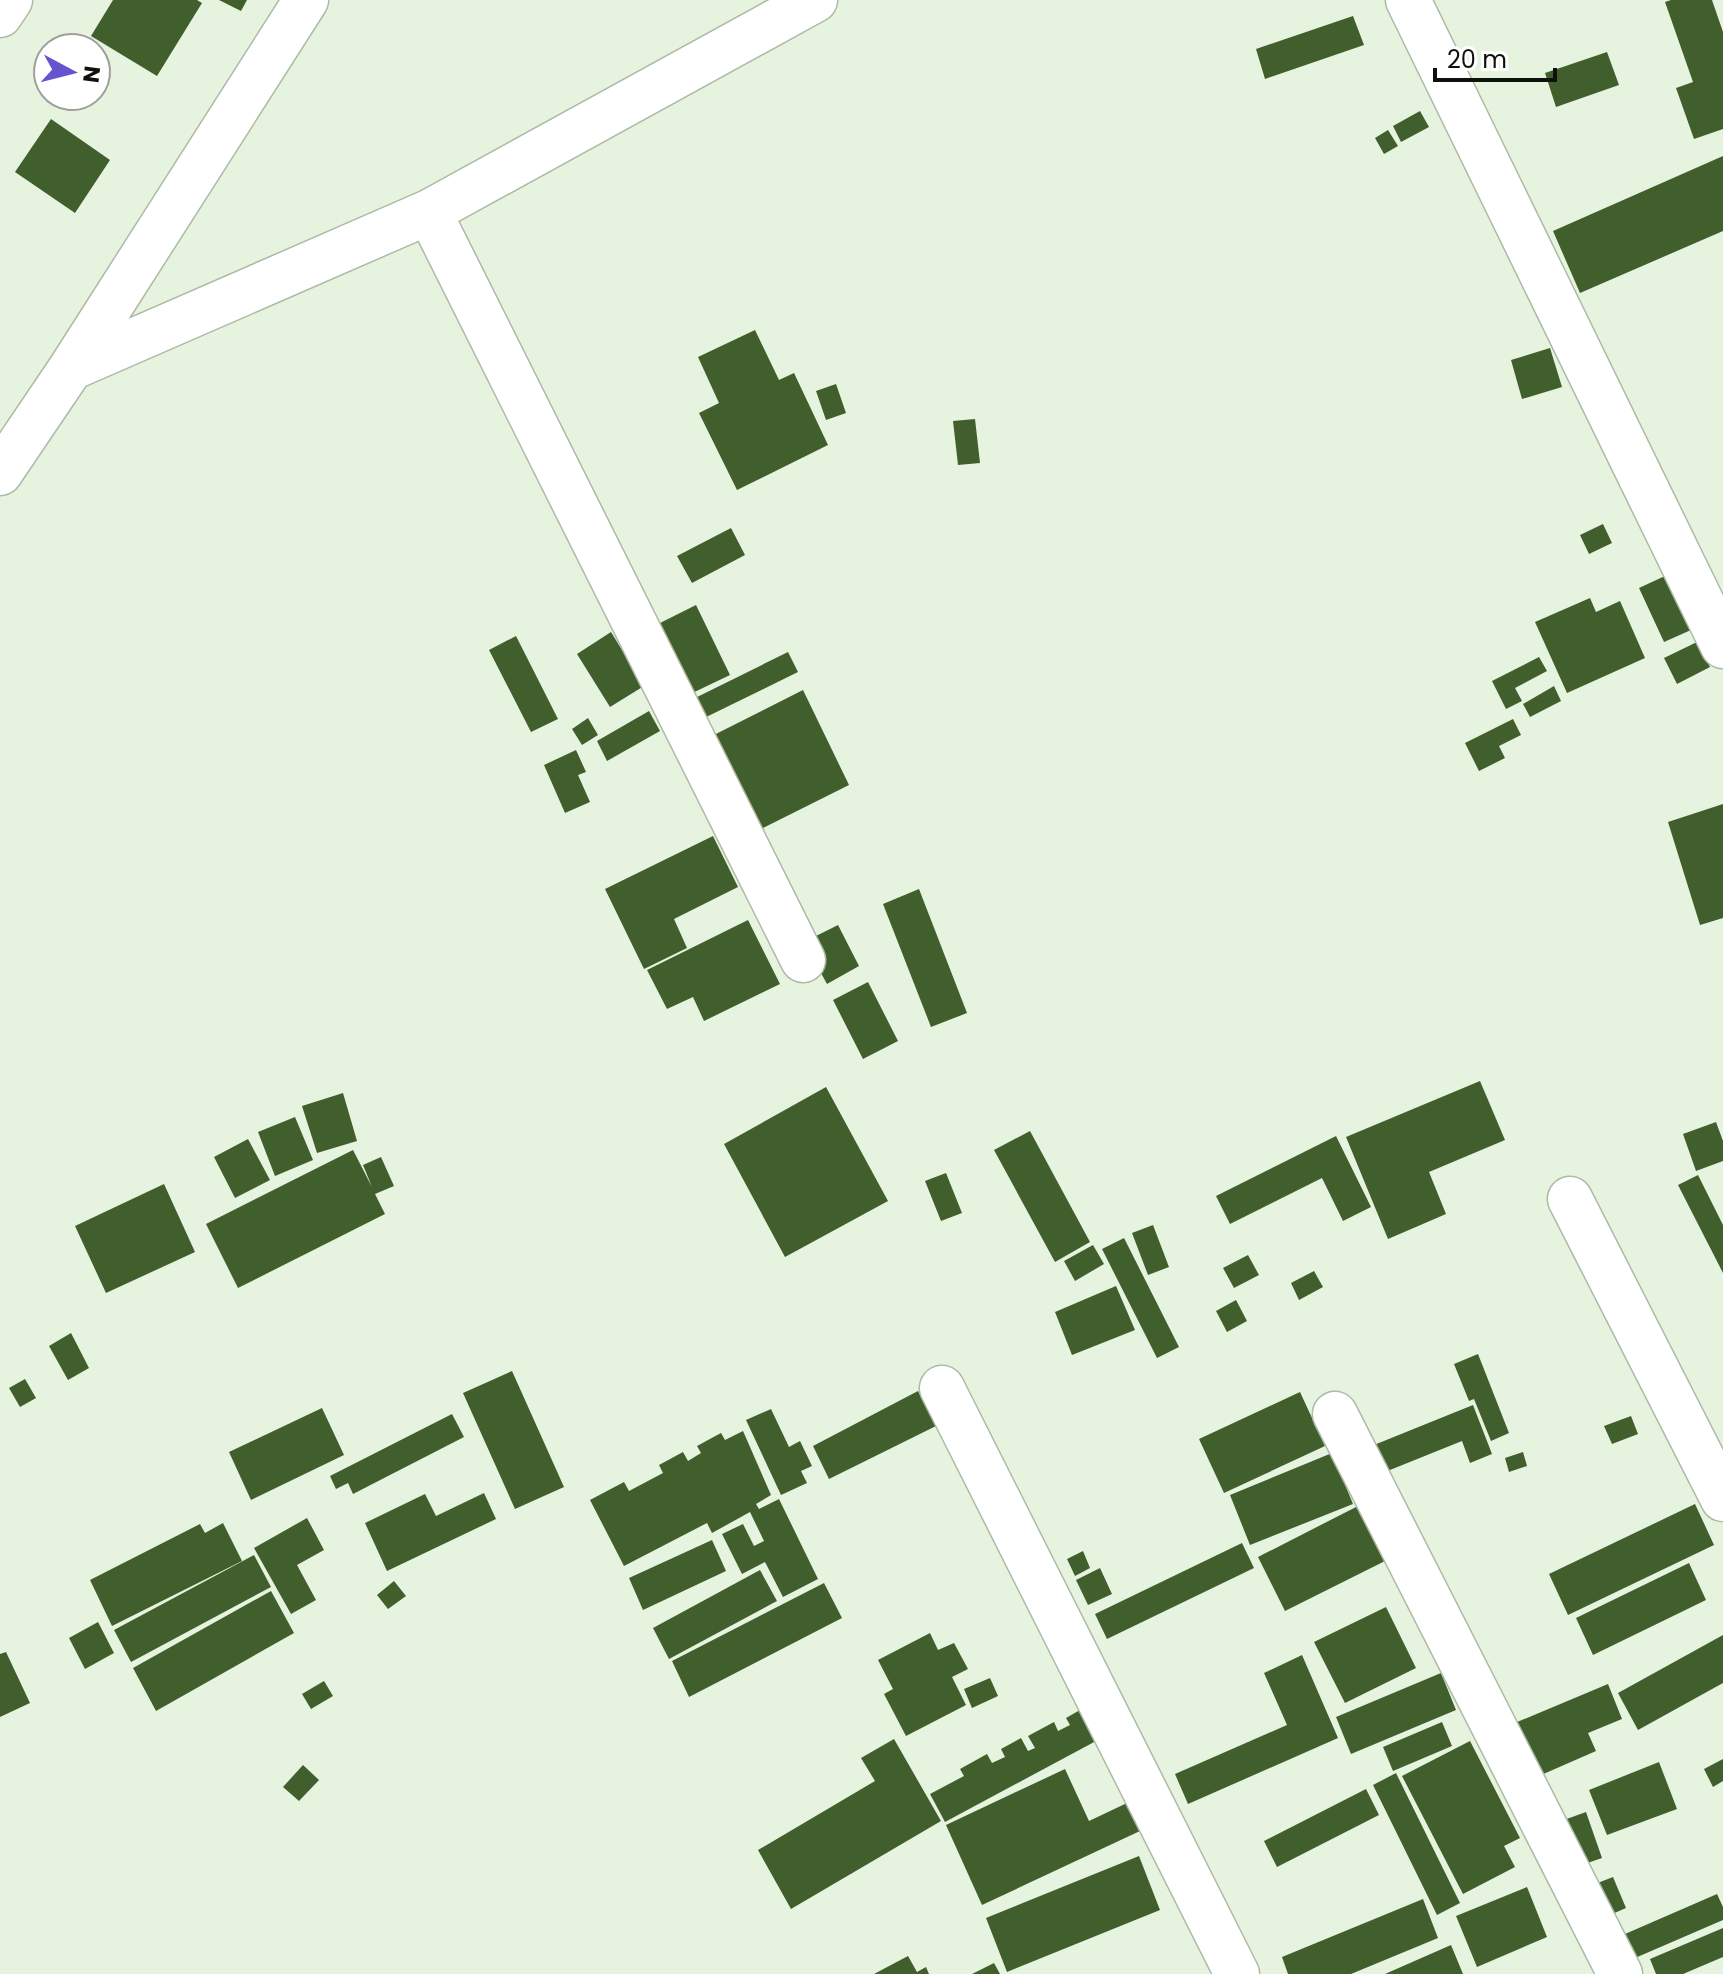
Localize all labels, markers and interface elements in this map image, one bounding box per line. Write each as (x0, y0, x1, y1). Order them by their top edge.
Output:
north arrow (32, 32, 112, 112)
scale bar (1435, 32, 1555, 82)
text: 20 m (1447, 43, 1507, 76)
text: N (75, 64, 108, 84)

